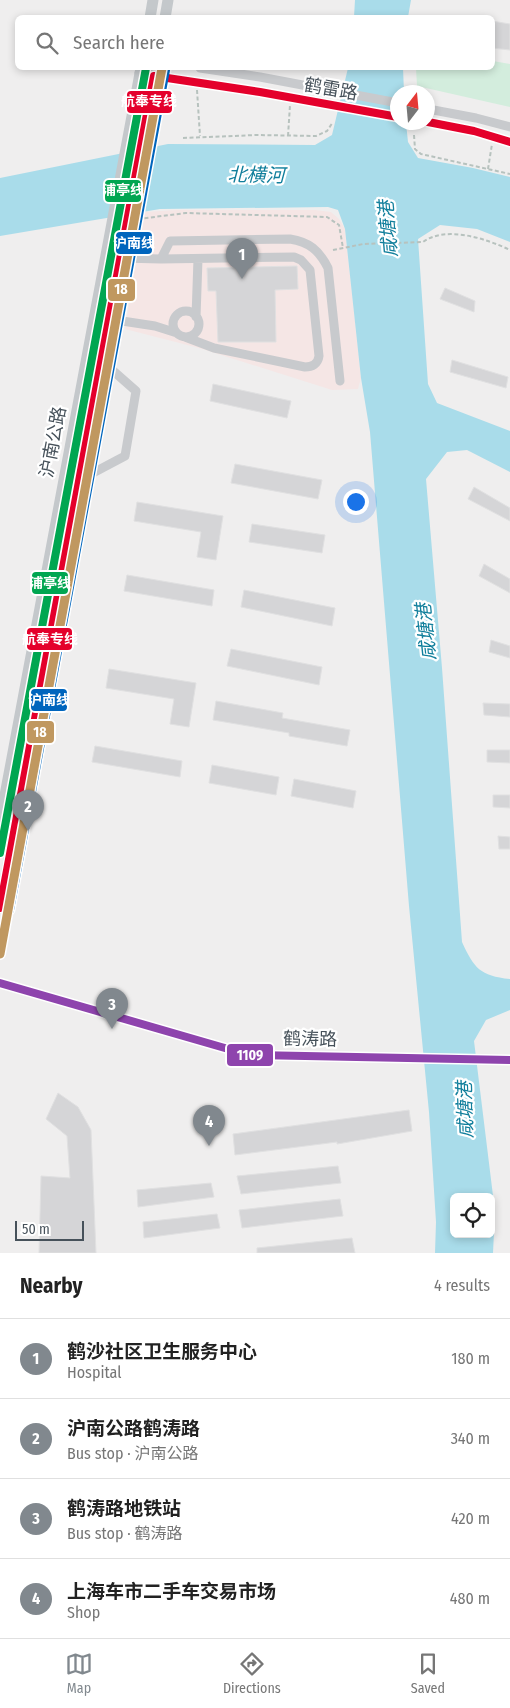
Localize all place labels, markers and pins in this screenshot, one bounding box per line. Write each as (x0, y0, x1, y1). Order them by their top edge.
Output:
pin: 1 (226, 238, 258, 279)
pin: 2 (12, 790, 44, 831)
pin: 3 (96, 988, 128, 1029)
pin: 4 (193, 1105, 225, 1146)

